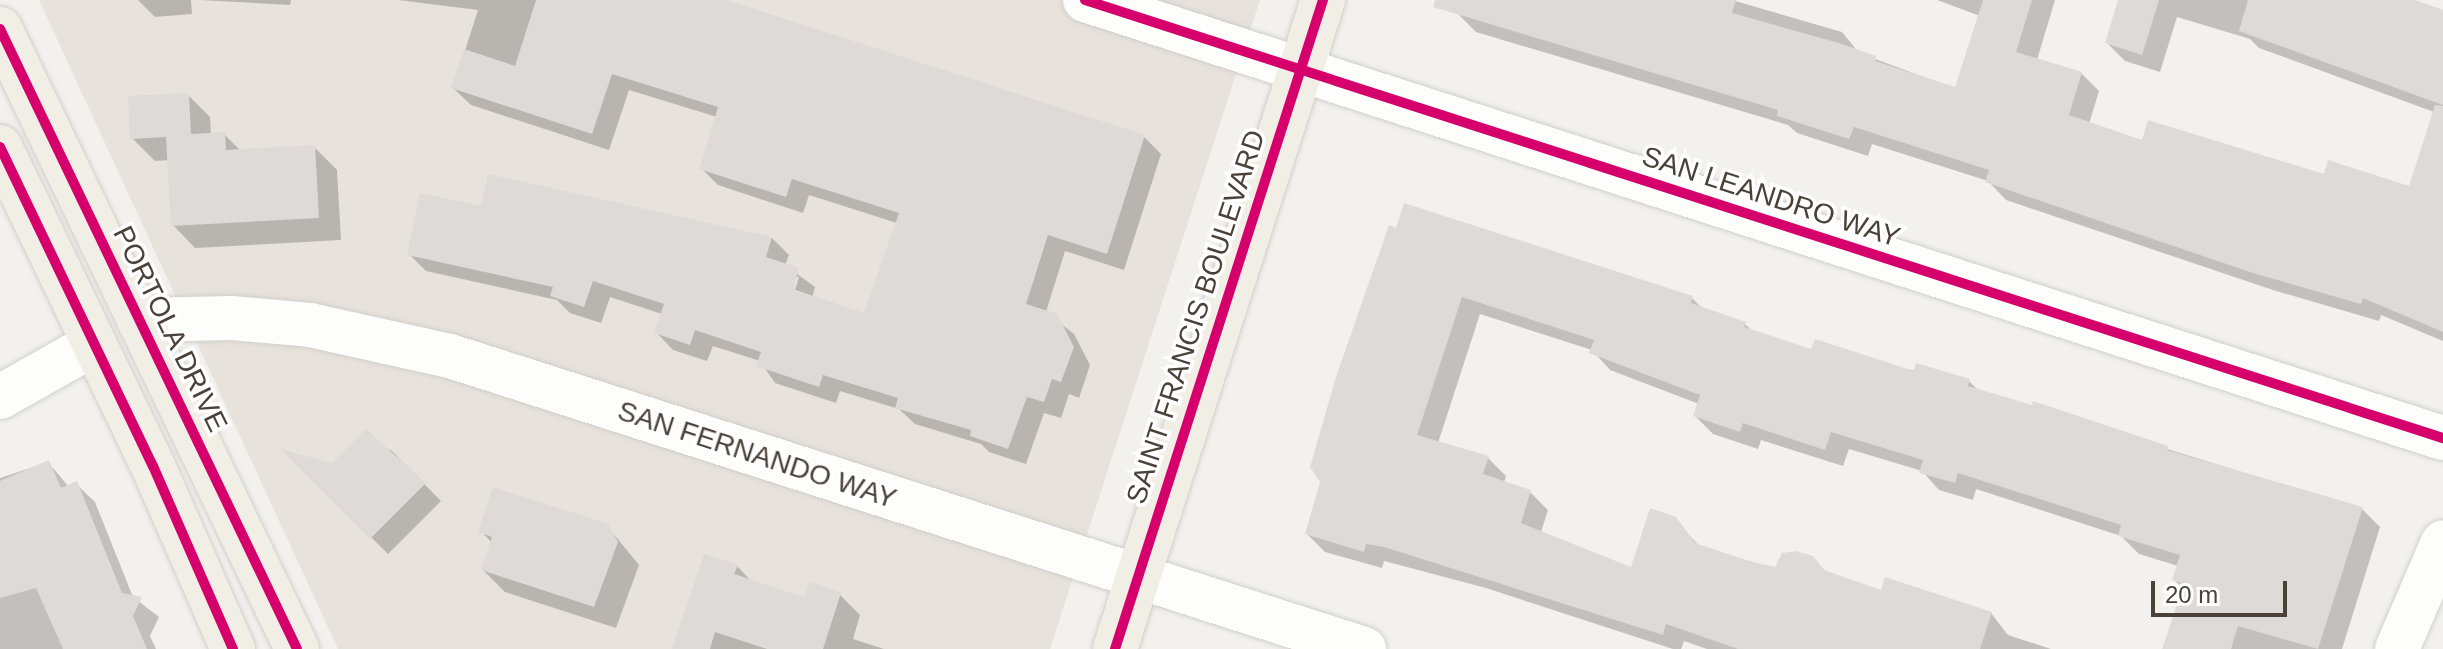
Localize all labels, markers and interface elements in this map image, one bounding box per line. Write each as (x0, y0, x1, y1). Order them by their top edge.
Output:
street label: SAINT FRANCIS BOULEVARD (1120, 126, 1272, 508)
street label: SAN LEANDRO WAY (1638, 139, 1904, 255)
street label: PORTOLA DRIVE (105, 220, 235, 438)
street label: SAN FERNANDO WAY (613, 394, 901, 516)
scale bar (2155, 565, 2291, 615)
text: 20 m (2165, 581, 2218, 608)

